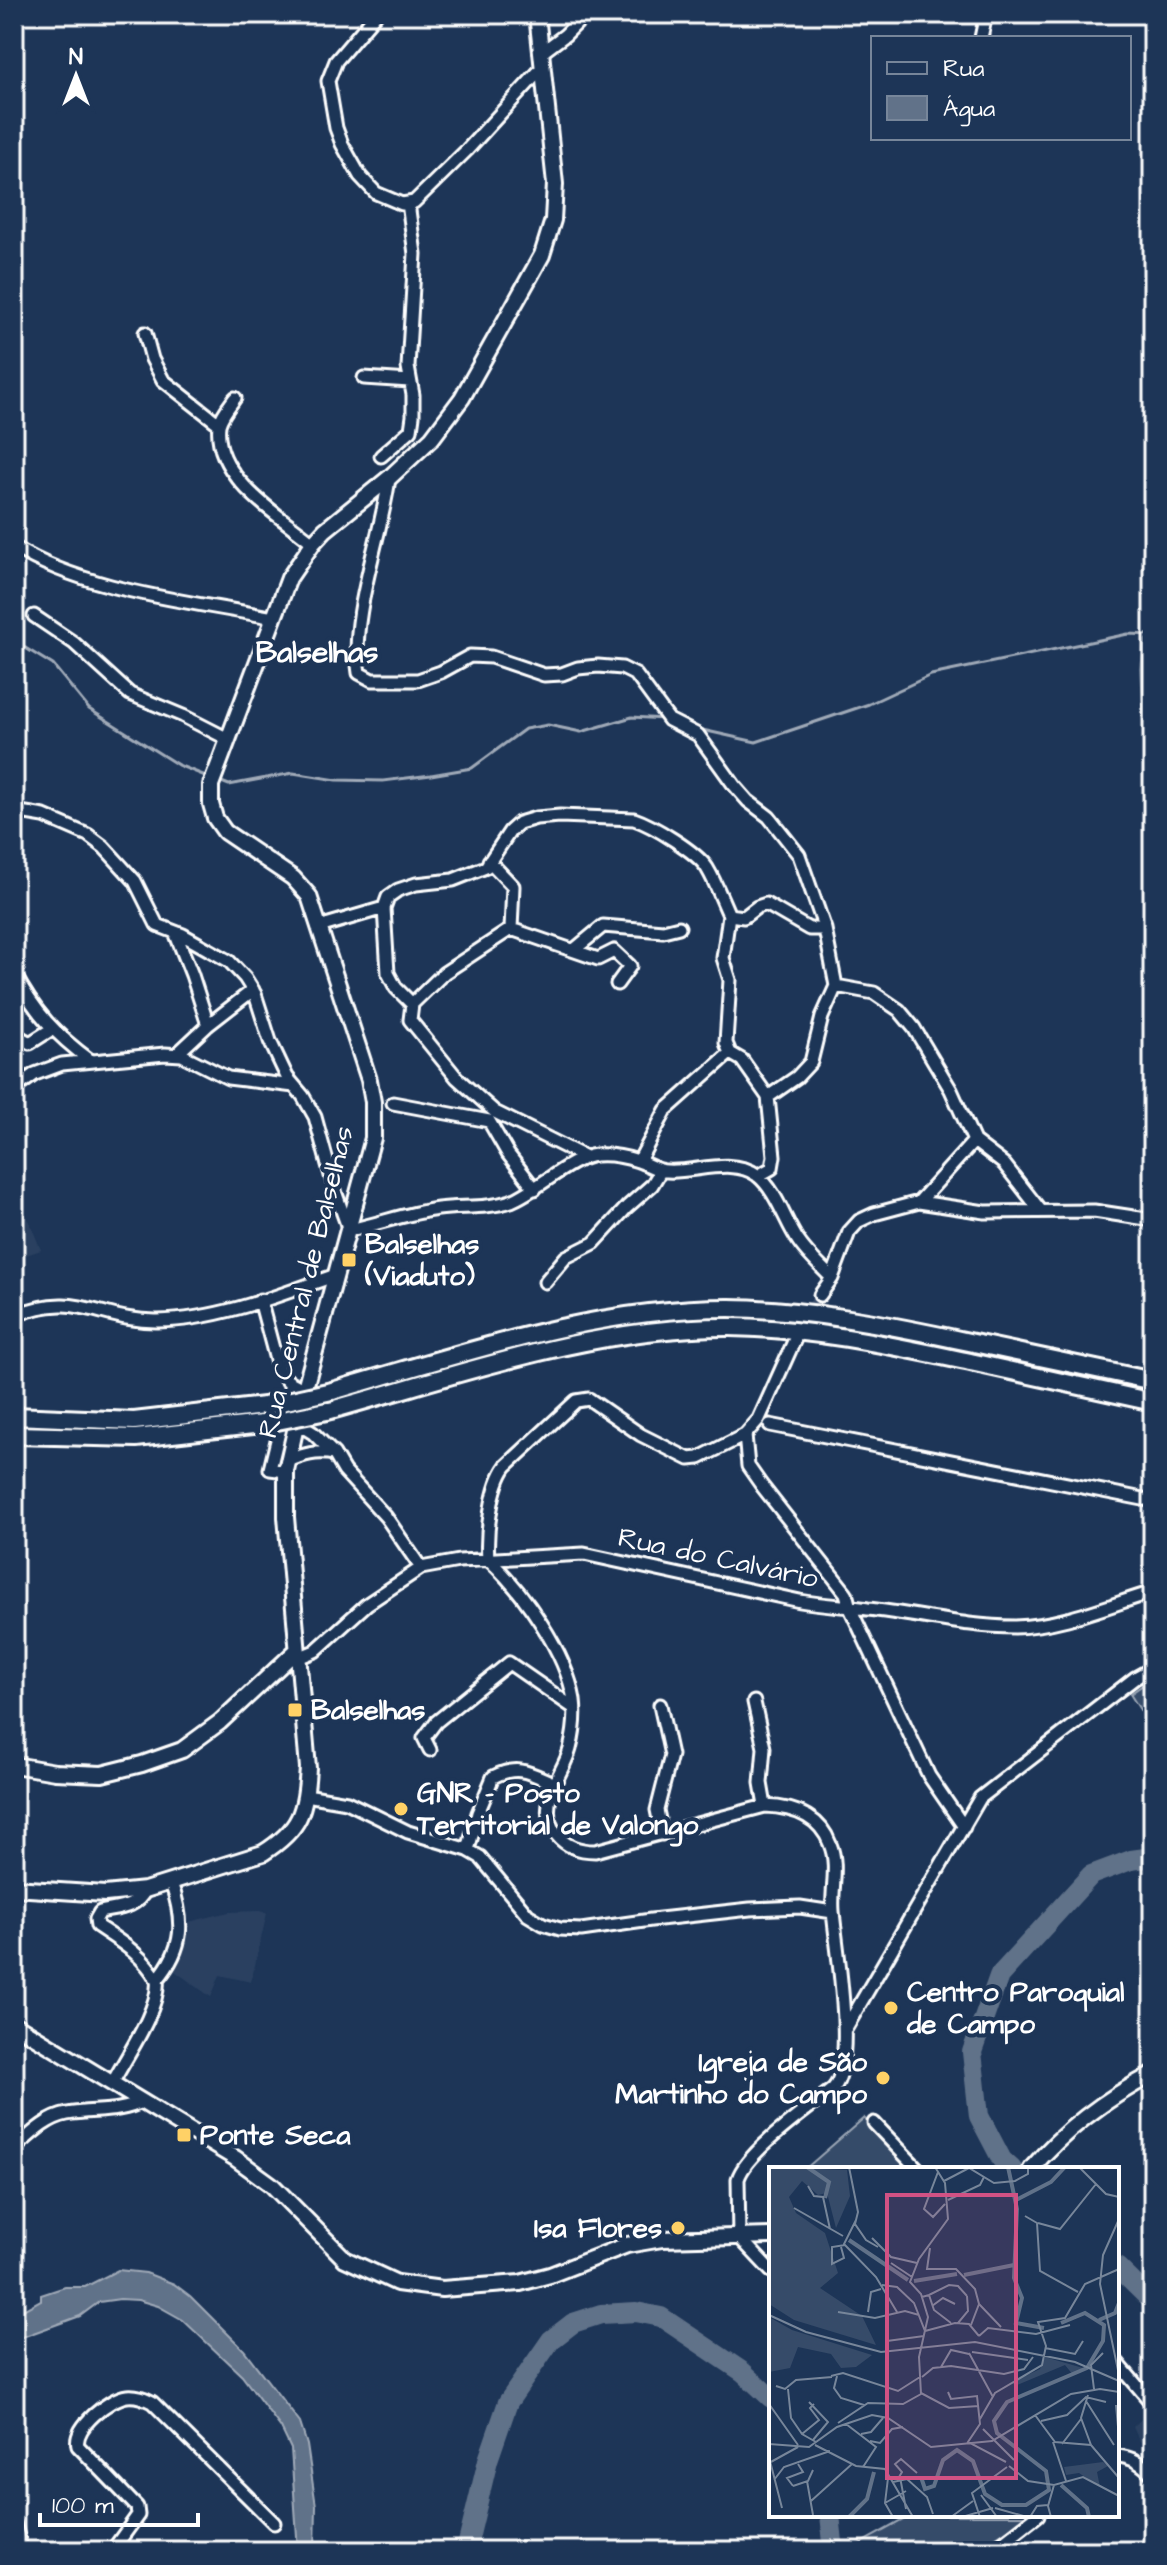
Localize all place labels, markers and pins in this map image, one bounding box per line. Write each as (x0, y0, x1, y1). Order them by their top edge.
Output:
place label: Balselhas (Viaduto) (364, 1225, 479, 1296)
marker: Balselhas (Viaduto) (340, 1251, 358, 1269)
place label: Balselhas (311, 1691, 425, 1730)
marker: Balselhas (286, 1701, 304, 1719)
place label: GNR - Posto Territorial de Valongo (416, 1774, 698, 1847)
marker: GNR - Posto Territorial de Valongo (392, 1800, 410, 1818)
place label: Centro Paroquial de Campo (906, 1973, 1125, 2045)
marker: Centro Paroquial de Campo (882, 1999, 900, 2017)
place label: Igreja de São Martinho do Campo (615, 2043, 867, 2115)
marker: Igreja de São Martinho do Campo (874, 2069, 892, 2087)
place label: Ponte Seca (200, 2116, 351, 2155)
marker: Ponte Seca (175, 2126, 193, 2144)
place label: Isa Flores (534, 2209, 662, 2248)
marker: Isa Flores (669, 2219, 687, 2237)

